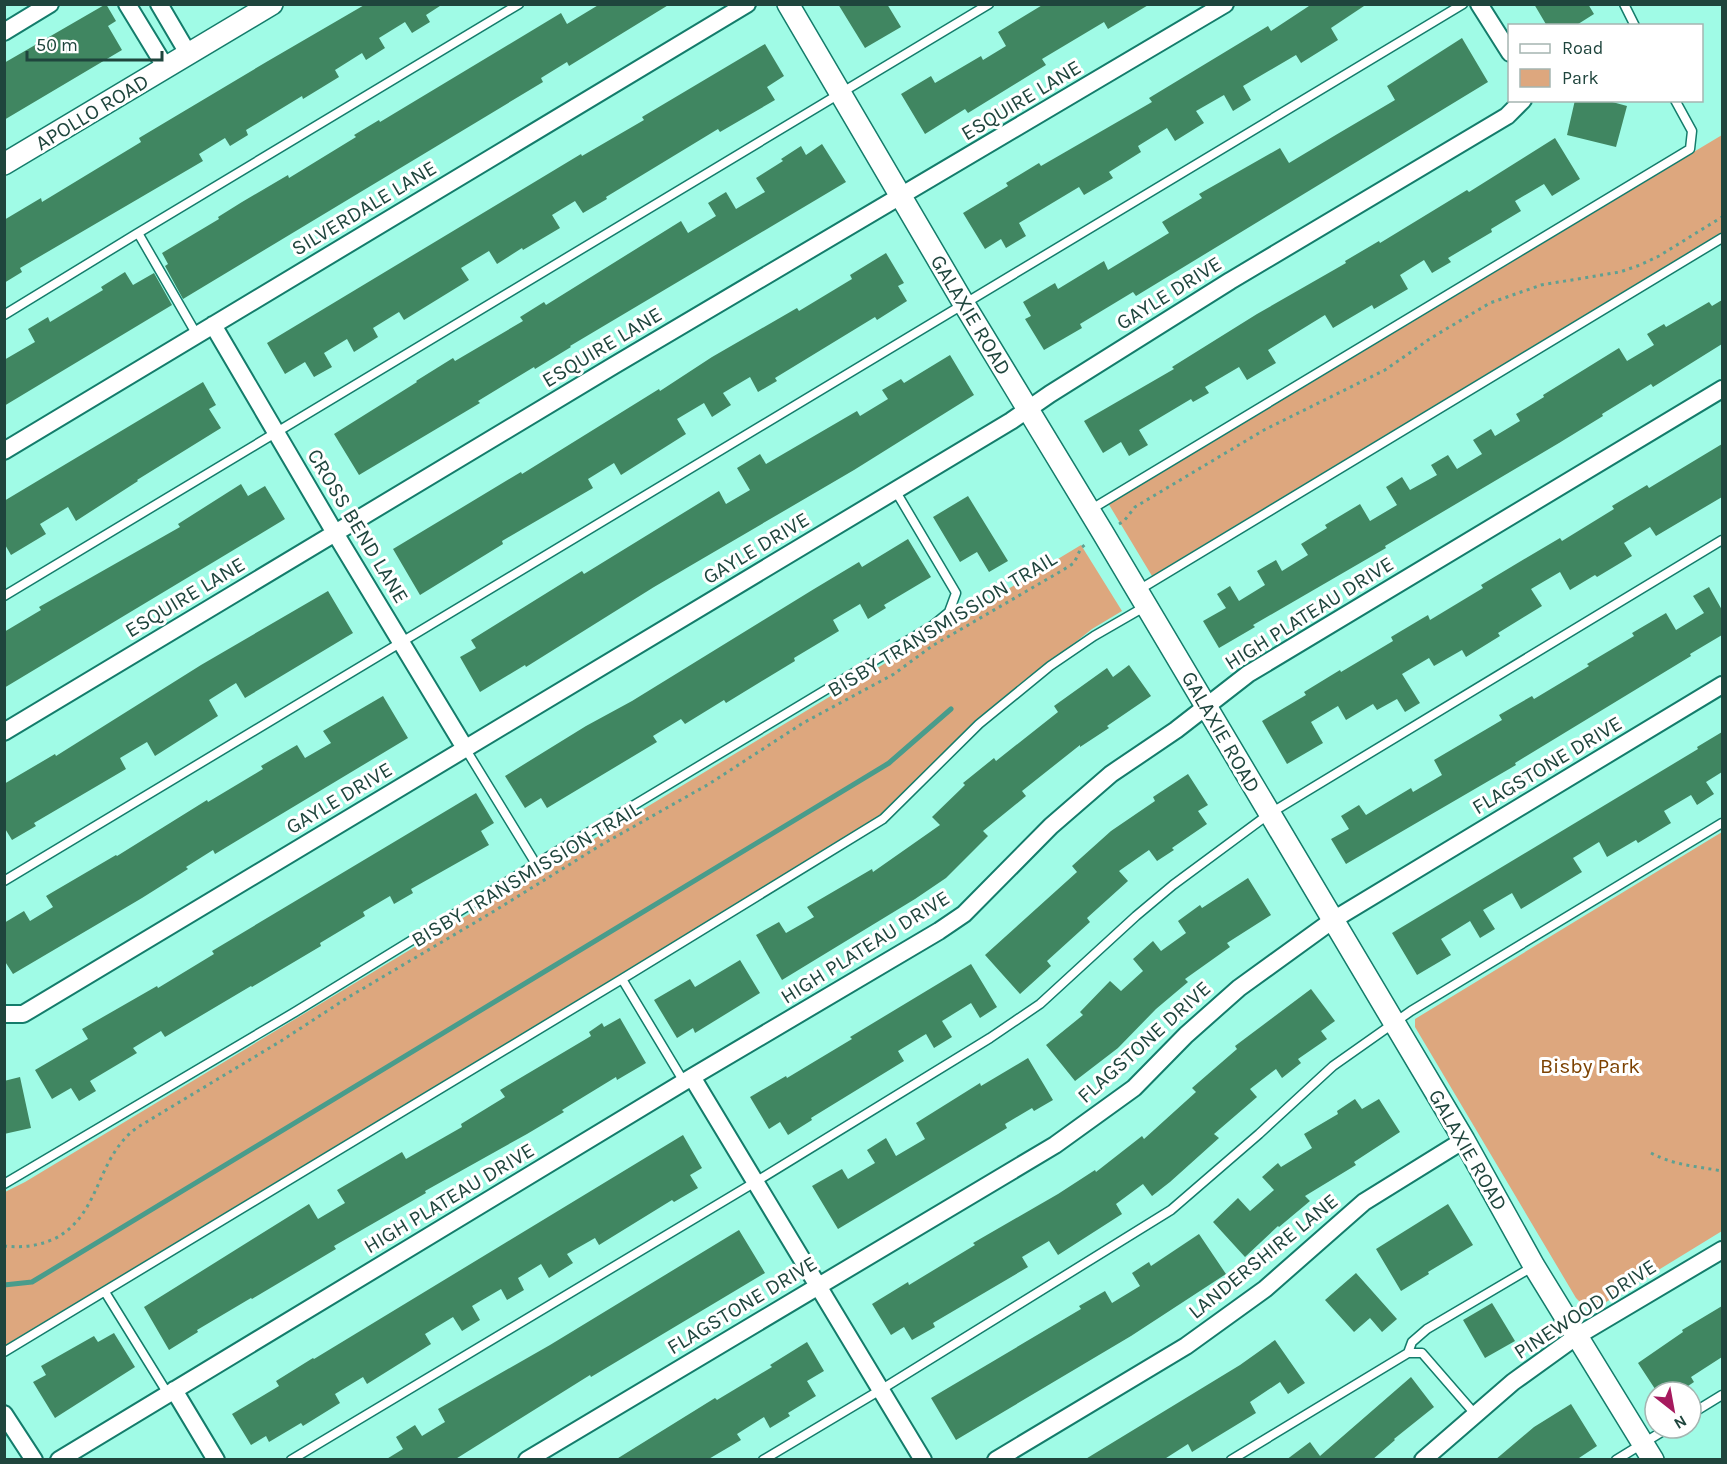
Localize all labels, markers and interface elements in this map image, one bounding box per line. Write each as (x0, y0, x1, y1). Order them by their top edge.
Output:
scale bar (27, 24, 162, 62)
legend (1508, 24, 1703, 102)
text: 50 m (36, 34, 78, 56)
text: Road (1562, 37, 1603, 59)
street label: ESQUIRE LANE (957, 55, 1085, 145)
text: Park (1562, 67, 1599, 89)
street label: APOLLO ROAD (31, 69, 153, 155)
street label: SILVERDALE LANE (287, 155, 441, 261)
street label: GALAXIE ROAD (926, 251, 1016, 379)
street label: GAYLE DRIVE (1112, 251, 1226, 335)
street label: ESQUIRE LANE (538, 302, 666, 392)
street label: CROSS BEND LANE (302, 444, 414, 608)
street label: GAYLE DRIVE (699, 507, 813, 589)
street label: BISBY TRANSMISSION TRAIL (823, 546, 1061, 702)
street label: HIGH PLATEAU DRIVE (1220, 551, 1398, 675)
street label: ESQUIRE LANE (121, 552, 249, 642)
street label: GALAXIE ROAD (1177, 667, 1265, 797)
street label: FLAGSTONE DRIVE (1468, 711, 1626, 819)
street label: GAYLE DRIVE (282, 757, 396, 839)
street label: BISBY TRANSMISSION TRAIL (407, 796, 645, 952)
street label: HIGH PLATEAU DRIVE (776, 885, 954, 1009)
street label: FLAGSTONE DRIVE (1073, 976, 1215, 1108)
park label: Bisby Park (1540, 1054, 1640, 1078)
street label: GALAXIE ROAD (1424, 1085, 1512, 1215)
street label: HIGH PLATEAU DRIVE (359, 1138, 539, 1258)
street label: LANDERSHIRE LANE (1184, 1188, 1342, 1324)
street label: FLAGSTONE DRIVE (663, 1251, 821, 1359)
street label: PINEWOOD DRIVE (1509, 1254, 1661, 1364)
north arrow (1643, 1380, 1703, 1440)
text: N (1671, 1411, 1690, 1434)

